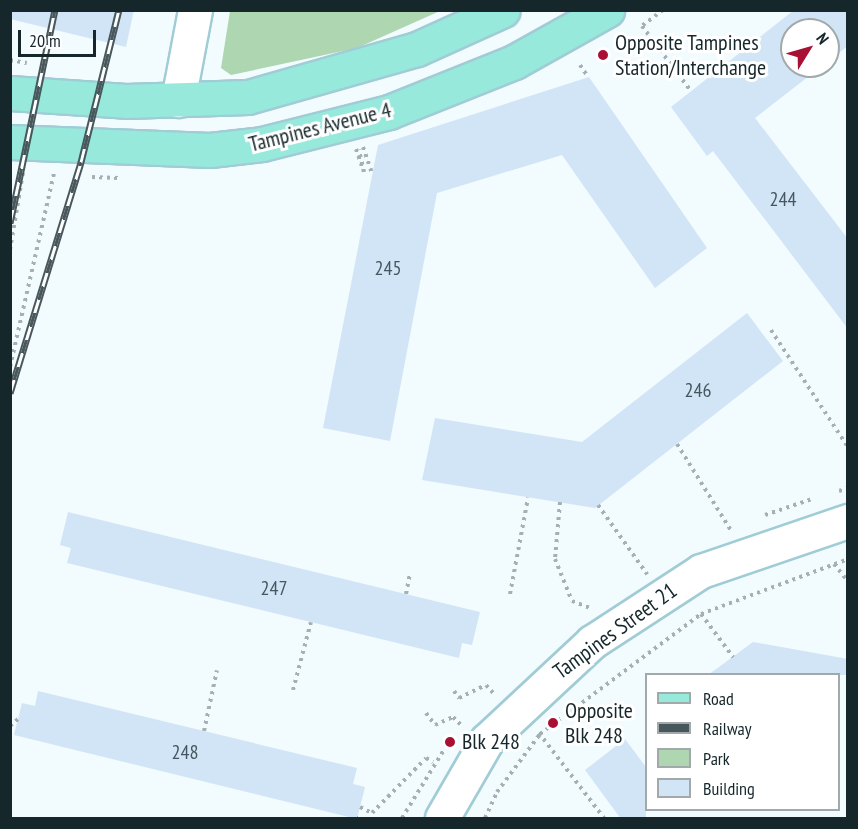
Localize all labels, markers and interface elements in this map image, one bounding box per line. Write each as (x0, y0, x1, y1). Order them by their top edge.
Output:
scale bar (21, 18, 99, 56)
north arrow (780, 18, 840, 78)
text: 20 m (29, 29, 61, 52)
place label: Opposite Tampines Station/Interchange (615, 29, 766, 80)
text: N (812, 29, 833, 48)
marker: Opposite Tampines Station/Interchange (596, 48, 610, 62)
street label: Tampines Avenue 4 (246, 96, 394, 158)
house number: 244 (770, 187, 796, 211)
house number: 245 (375, 256, 401, 280)
house number: 246 (685, 378, 711, 402)
house number: 247 (261, 576, 287, 600)
street label: Tampines Street 21 (548, 577, 682, 685)
legend (645, 673, 840, 811)
text: Road (703, 687, 734, 710)
place label: Opposite Blk 248 (565, 697, 633, 748)
marker: Opposite Blk 248 (546, 716, 560, 730)
text: Railway (703, 717, 752, 740)
place label: Blk 248 (462, 729, 520, 755)
marker: Blk 248 (443, 735, 457, 749)
house number: 248 (172, 740, 198, 764)
text: Park (703, 747, 730, 770)
text: Building (703, 777, 755, 800)

